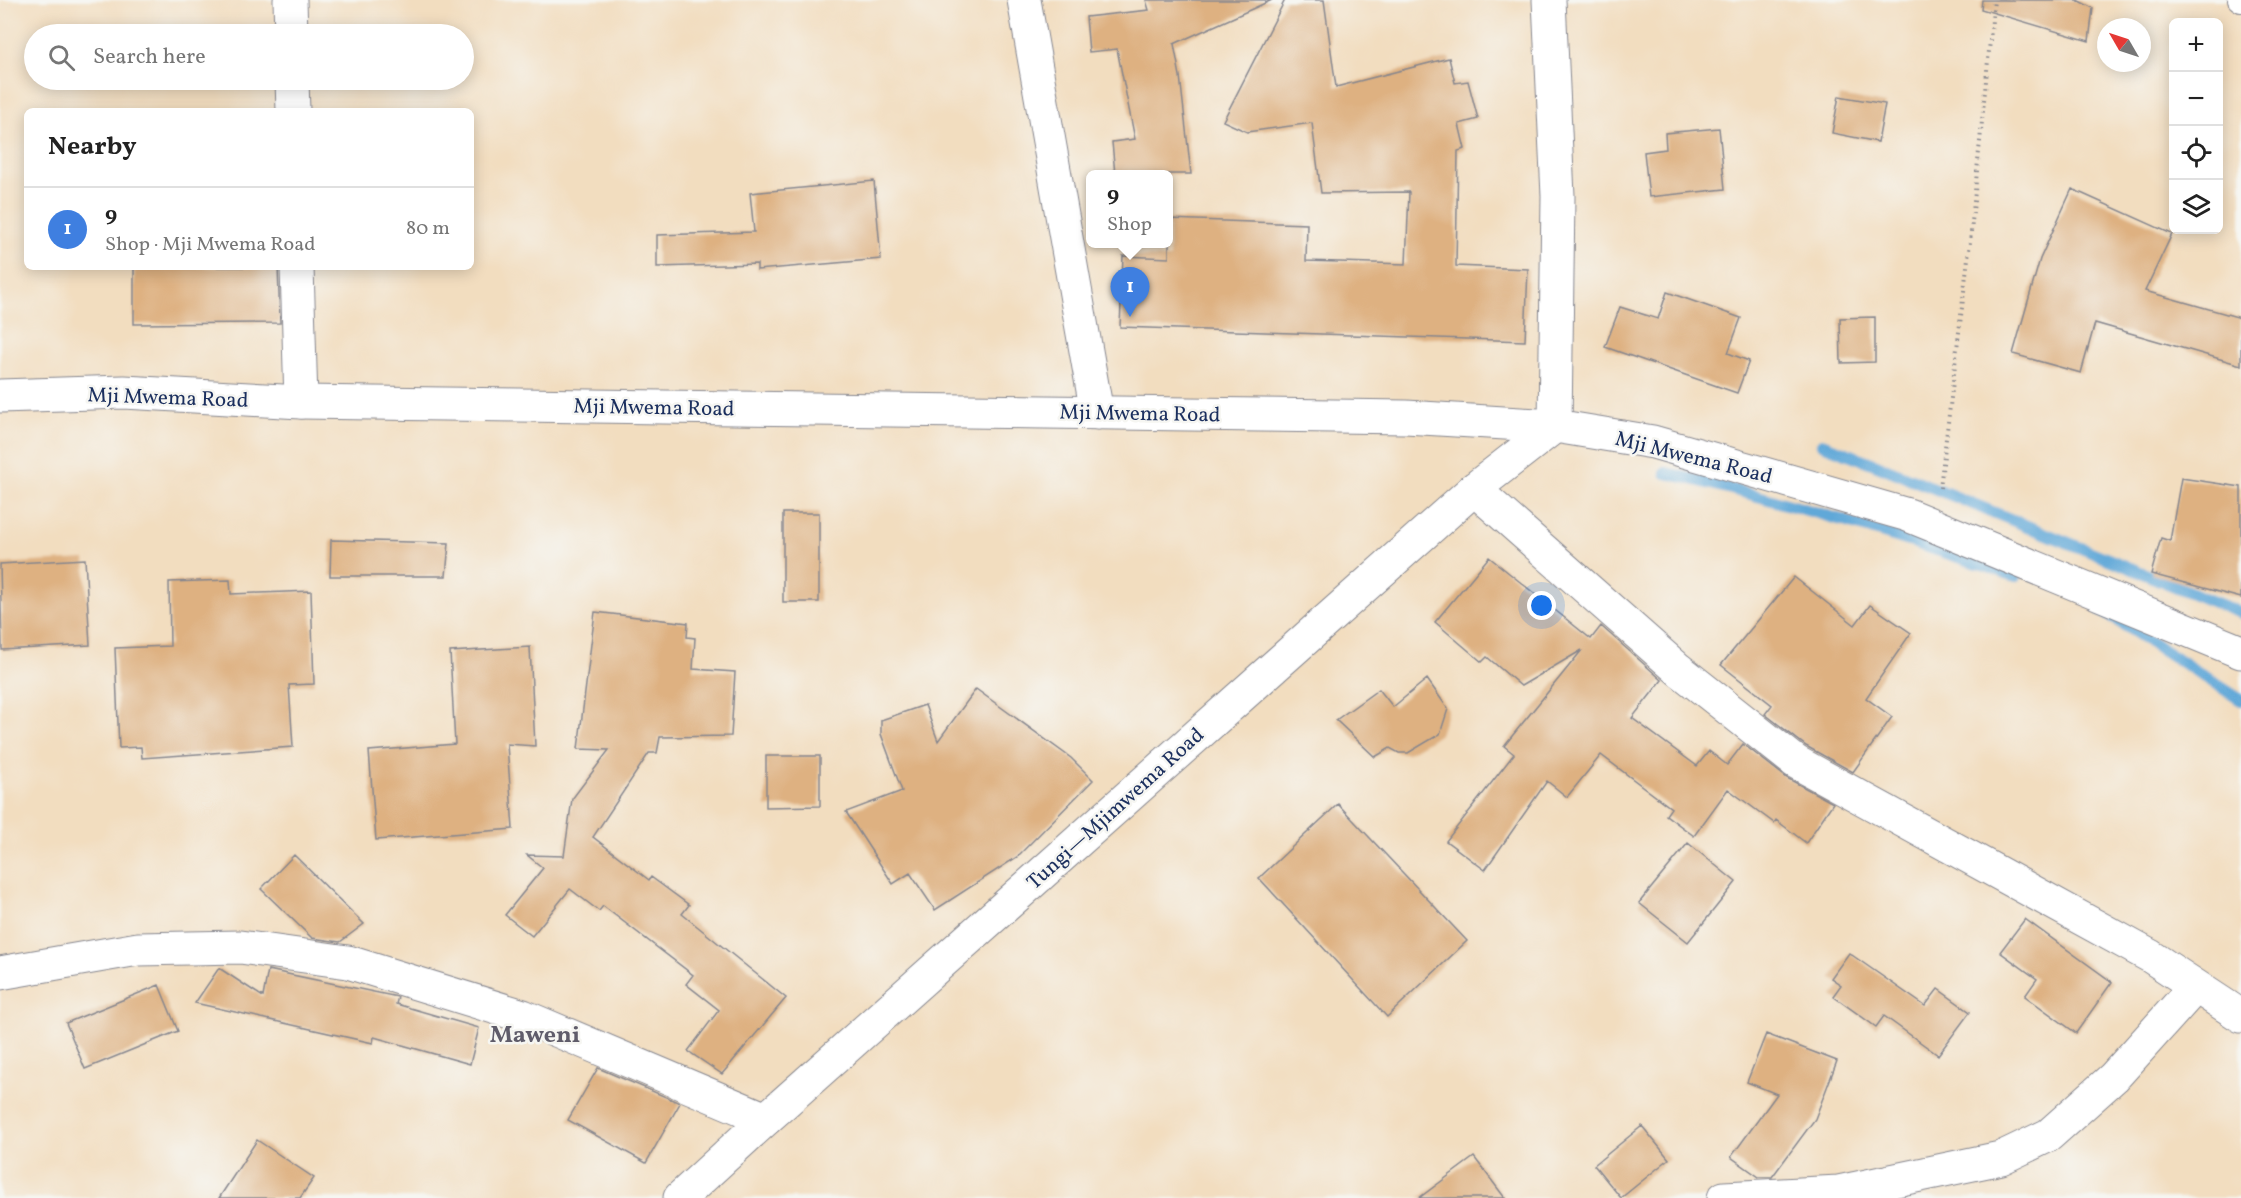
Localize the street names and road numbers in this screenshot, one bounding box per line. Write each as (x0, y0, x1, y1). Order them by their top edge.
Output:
street label: Mji Mwema Road (87, 381, 249, 416)
street label: Mji Mwema Road (573, 393, 735, 424)
street label: Mji Mwema Road (1059, 399, 1221, 430)
street label: Mji Mwema Road (1612, 425, 1775, 492)
street label: Tungi—Mjimwema Road (1021, 721, 1211, 897)

